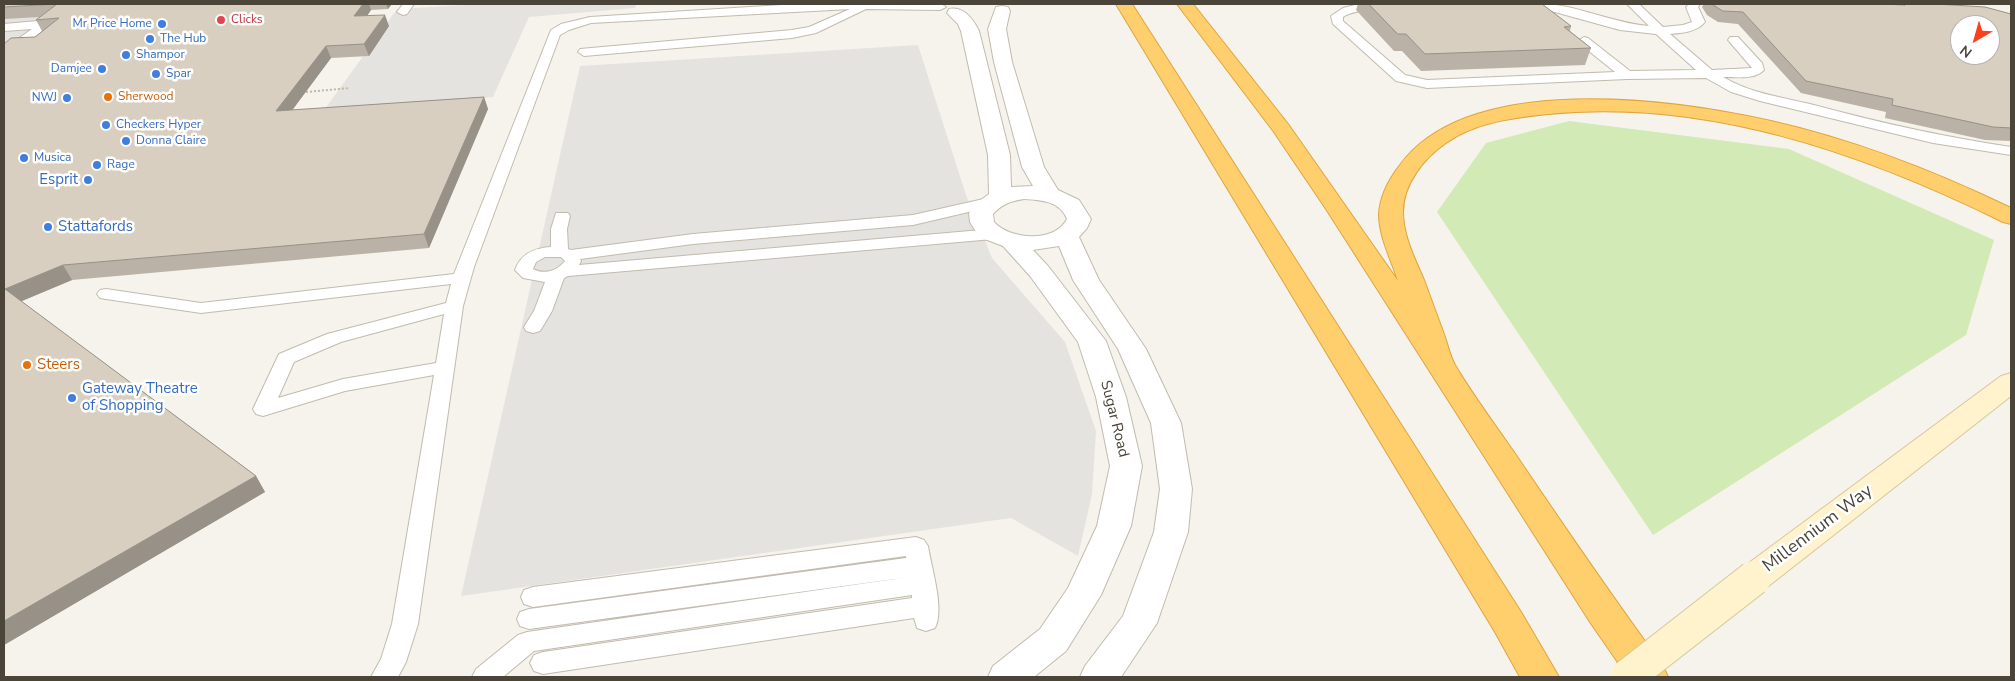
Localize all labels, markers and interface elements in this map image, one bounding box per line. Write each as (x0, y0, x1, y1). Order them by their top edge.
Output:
place label: Clicks (231, 13, 263, 27)
marker: Clicks (215, 14, 227, 26)
north arrow (1950, 15, 2000, 65)
place label: Mr Price Home (72, 17, 152, 31)
marker: Mr Price Home (156, 18, 168, 30)
place label: The Hub (160, 32, 206, 46)
marker: The Hub (144, 33, 156, 45)
text: N (1956, 41, 1976, 62)
place label: Shampor (136, 48, 185, 62)
marker: Shampor (120, 49, 132, 61)
place label: Damjee (51, 62, 92, 76)
marker: Damjee (96, 63, 108, 75)
place label: Spar (166, 67, 191, 81)
marker: Spar (150, 68, 162, 80)
place label: Sherwood (118, 90, 174, 104)
place label: NWJ (32, 91, 57, 105)
marker: Sherwood (102, 91, 114, 103)
marker: NWJ (61, 92, 73, 104)
place label: Checkers Hyper (116, 118, 201, 132)
marker: Checkers Hyper (100, 119, 112, 131)
place label: Donna Claire (136, 134, 206, 148)
marker: Donna Claire (120, 135, 132, 147)
place label: Musica (34, 151, 71, 165)
marker: Musica (18, 152, 30, 164)
place label: Rage (107, 158, 135, 172)
marker: Rage (91, 159, 103, 171)
place label: Esprit (39, 171, 78, 189)
marker: Esprit (82, 174, 94, 186)
place label: Stattafords (58, 218, 133, 236)
marker: Stattafords (42, 221, 54, 233)
place label: Steers (37, 356, 80, 374)
marker: Steers (21, 359, 33, 371)
street label: Sugar Road (1096, 379, 1132, 459)
place label: Gateway Theatre of Shopping (82, 380, 198, 415)
marker: Gateway Theatre of Shopping (66, 392, 78, 404)
street label: Millennium Way (1759, 481, 1877, 577)

